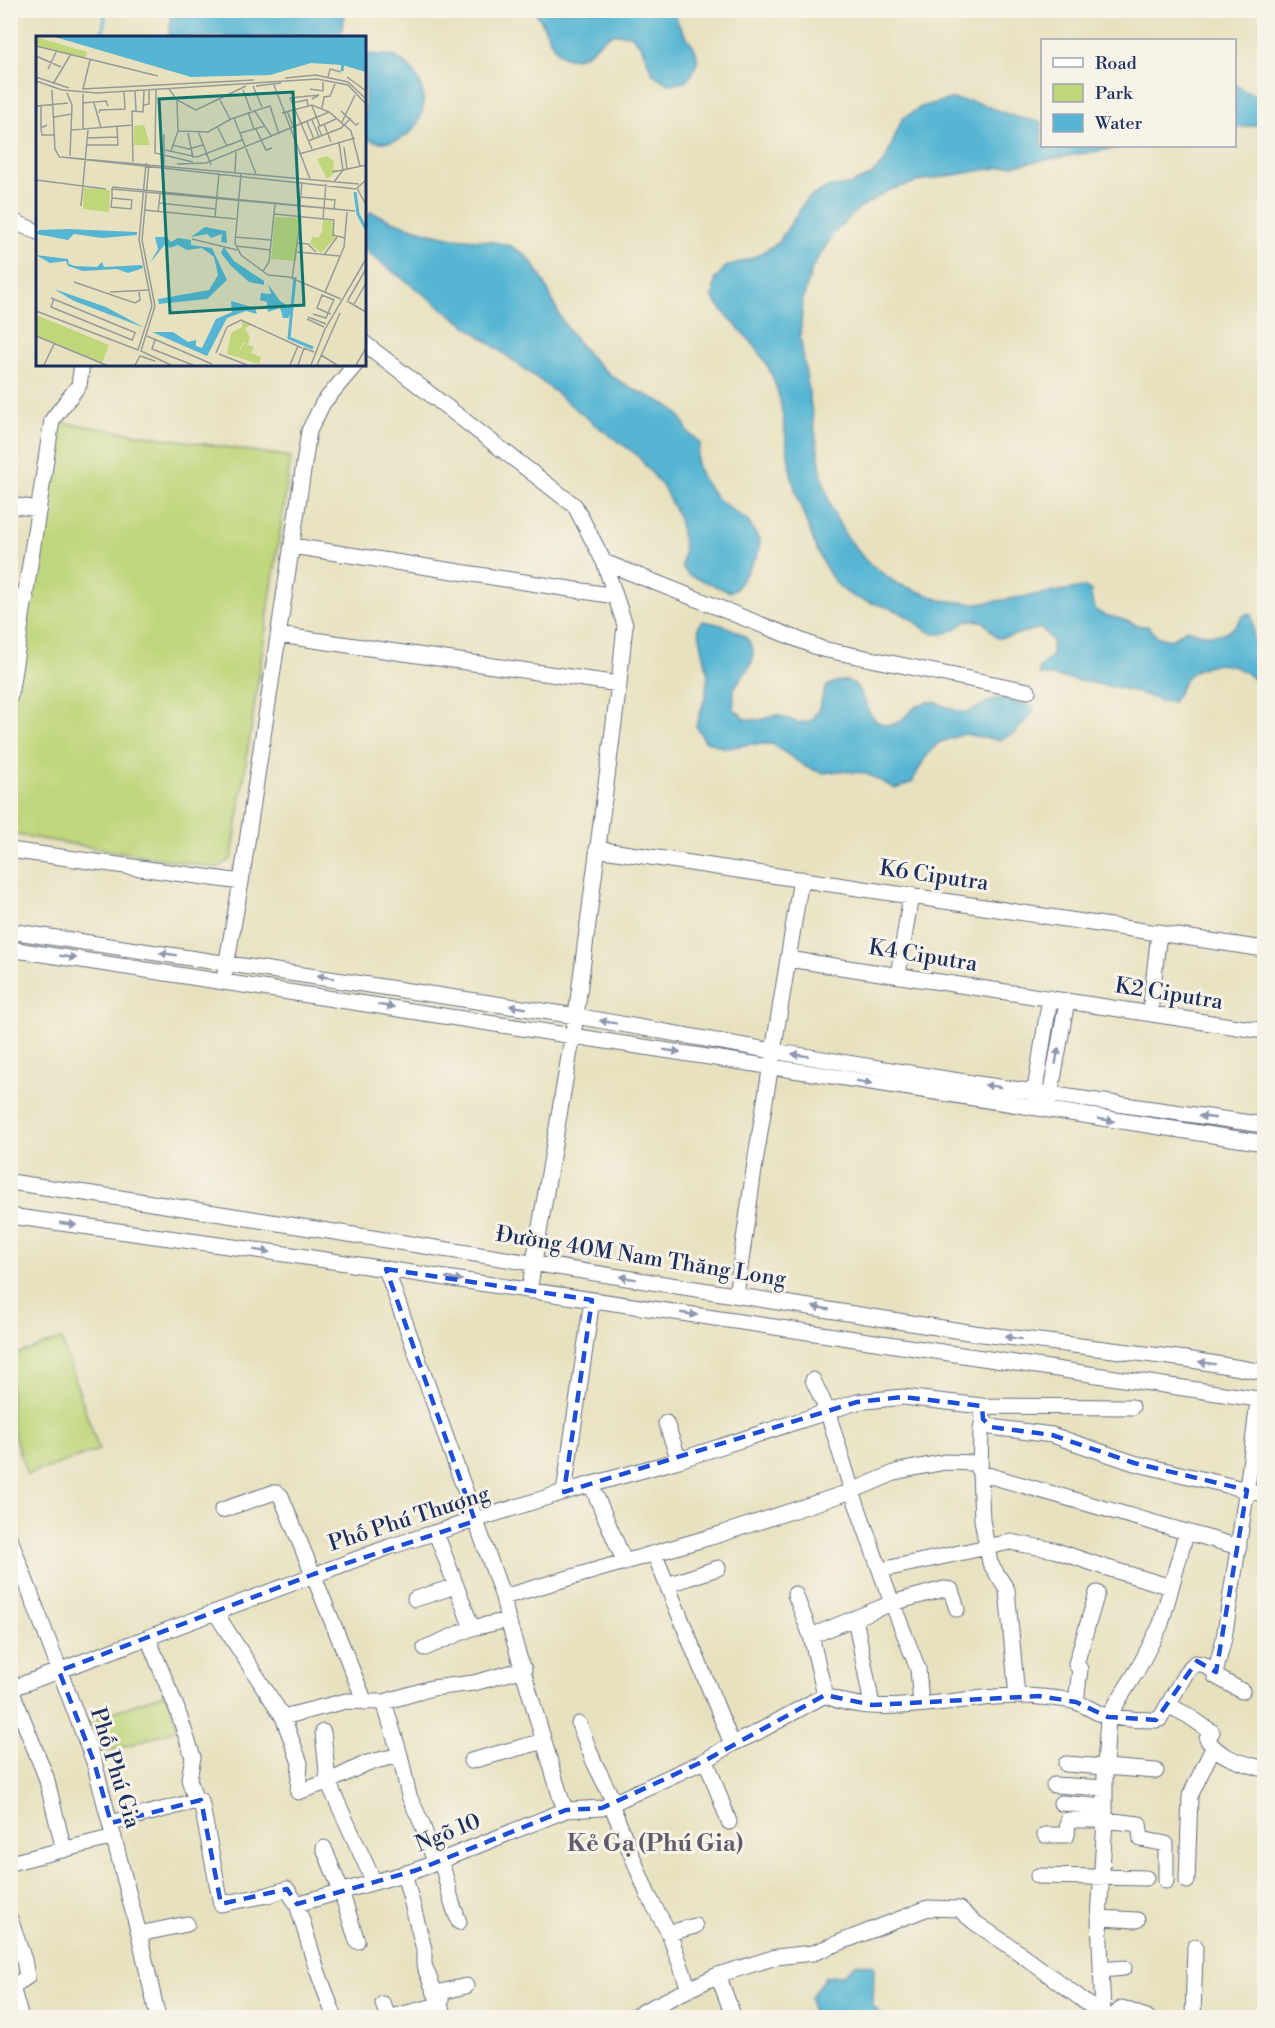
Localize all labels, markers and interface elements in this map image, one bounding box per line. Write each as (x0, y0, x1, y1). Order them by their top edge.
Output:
inset map (36, 36, 366, 366)
legend (1041, 39, 1236, 147)
text: Road (1095, 52, 1138, 75)
text: Park (1095, 82, 1134, 105)
text: Water (1094, 112, 1143, 135)
street label: K6 Ciputra (878, 855, 991, 897)
street label: K4 Ciputra (867, 934, 980, 978)
one-way arrow (159, 949, 178, 958)
one-way arrow (59, 953, 78, 962)
street label: K2 Ciputra (1113, 972, 1226, 1016)
one-way arrow (316, 973, 335, 982)
one-way arrow (377, 1002, 396, 1011)
one-way arrow (509, 1003, 528, 1012)
one-way arrow (598, 1018, 617, 1027)
one-way arrow (1053, 1046, 1062, 1065)
one-way arrow (662, 1047, 681, 1056)
one-way arrow (791, 1051, 810, 1060)
one-way arrow (855, 1078, 874, 1087)
one-way arrow (983, 1081, 1002, 1090)
one-way arrow (1197, 1112, 1216, 1121)
one-way arrow (1096, 1115, 1115, 1124)
one-way arrow (59, 1219, 78, 1228)
street label: Đường 40M Nam Thăng Long (494, 1221, 789, 1293)
one-way arrow (252, 1246, 271, 1255)
one-way arrow (618, 1273, 637, 1282)
one-way arrow (445, 1275, 464, 1284)
one-way arrow (811, 1304, 830, 1313)
one-way arrow (679, 1310, 698, 1319)
one-way arrow (1004, 1333, 1023, 1342)
one-way arrow (1197, 1358, 1216, 1367)
street label: Phố Phú Thượng (325, 1480, 494, 1558)
street label: Phố Phú Gia (84, 1704, 146, 1832)
street label: Ngõ 10 (411, 1808, 485, 1858)
district label: Kẻ Gạ (Phú Gia) (567, 1829, 743, 1859)

